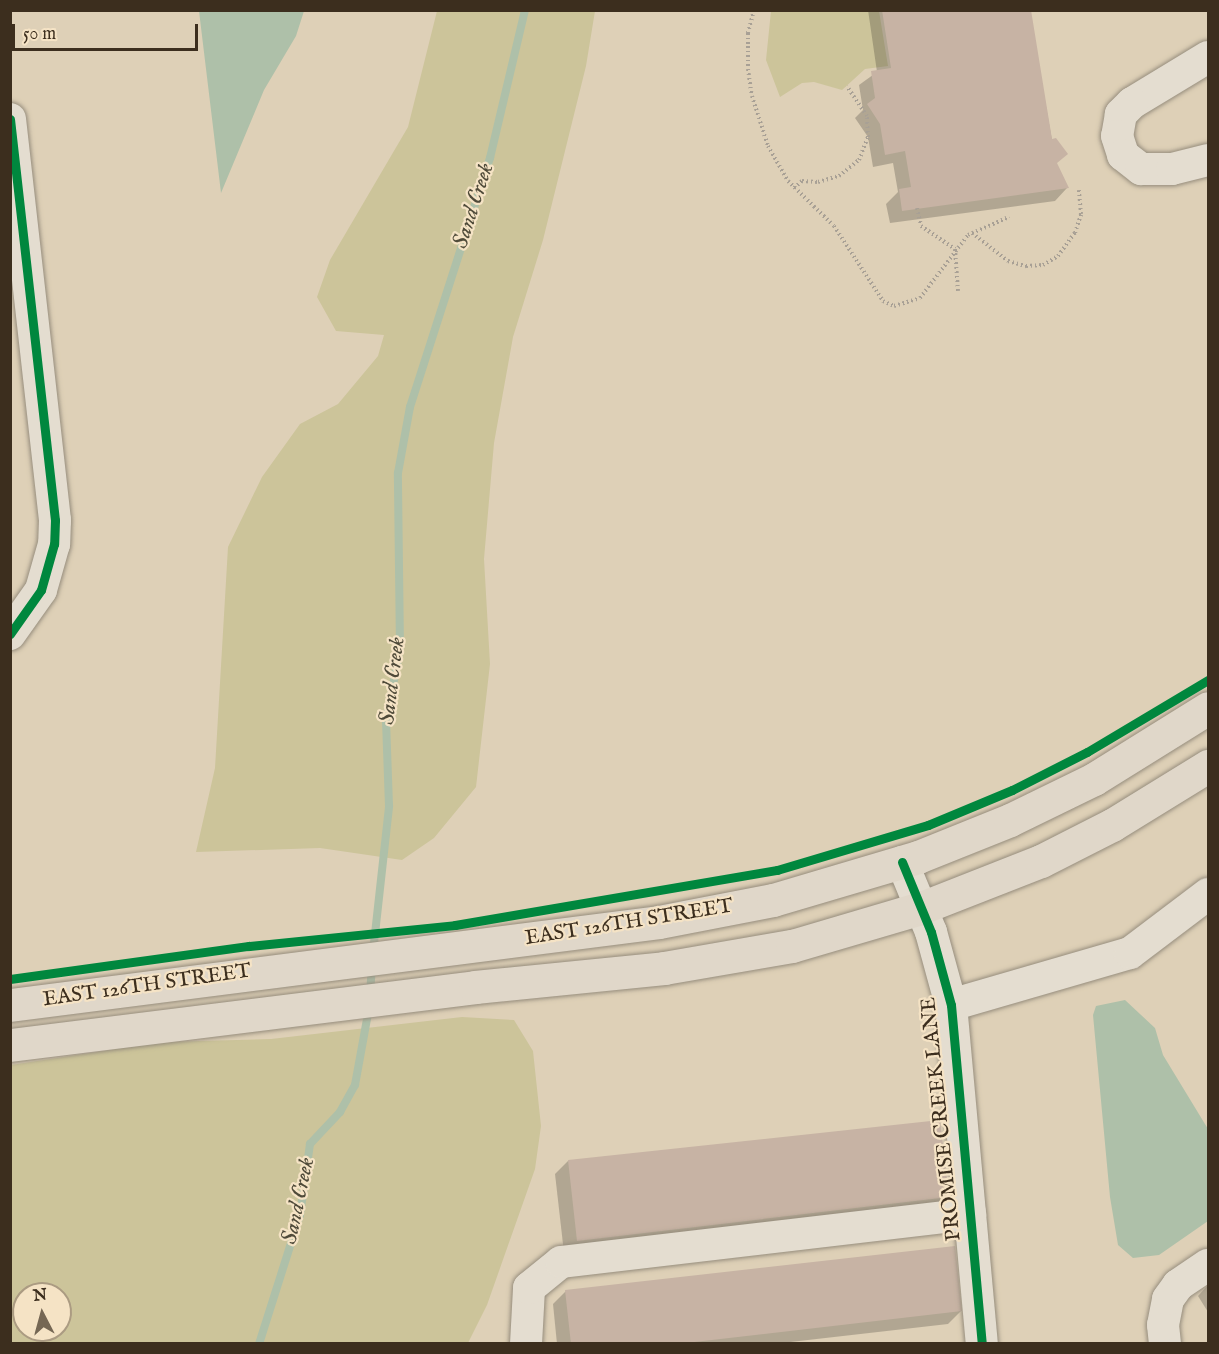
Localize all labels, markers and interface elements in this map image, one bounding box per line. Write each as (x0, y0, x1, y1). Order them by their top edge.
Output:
scale bar (15, 12, 201, 50)
text: 50 m (23, 23, 56, 46)
water label: Sand Creek (448, 160, 500, 252)
water label: Sand Creek (375, 636, 411, 726)
street label: EAST 126TH STREET (523, 894, 735, 952)
street label: EAST 126TH STREET (41, 959, 253, 1013)
street label: PROMISE CREEK LANE (917, 996, 967, 1242)
water label: Sand Creek (277, 1155, 321, 1247)
north arrow (12, 1282, 72, 1342)
text: N (32, 1285, 48, 1307)

